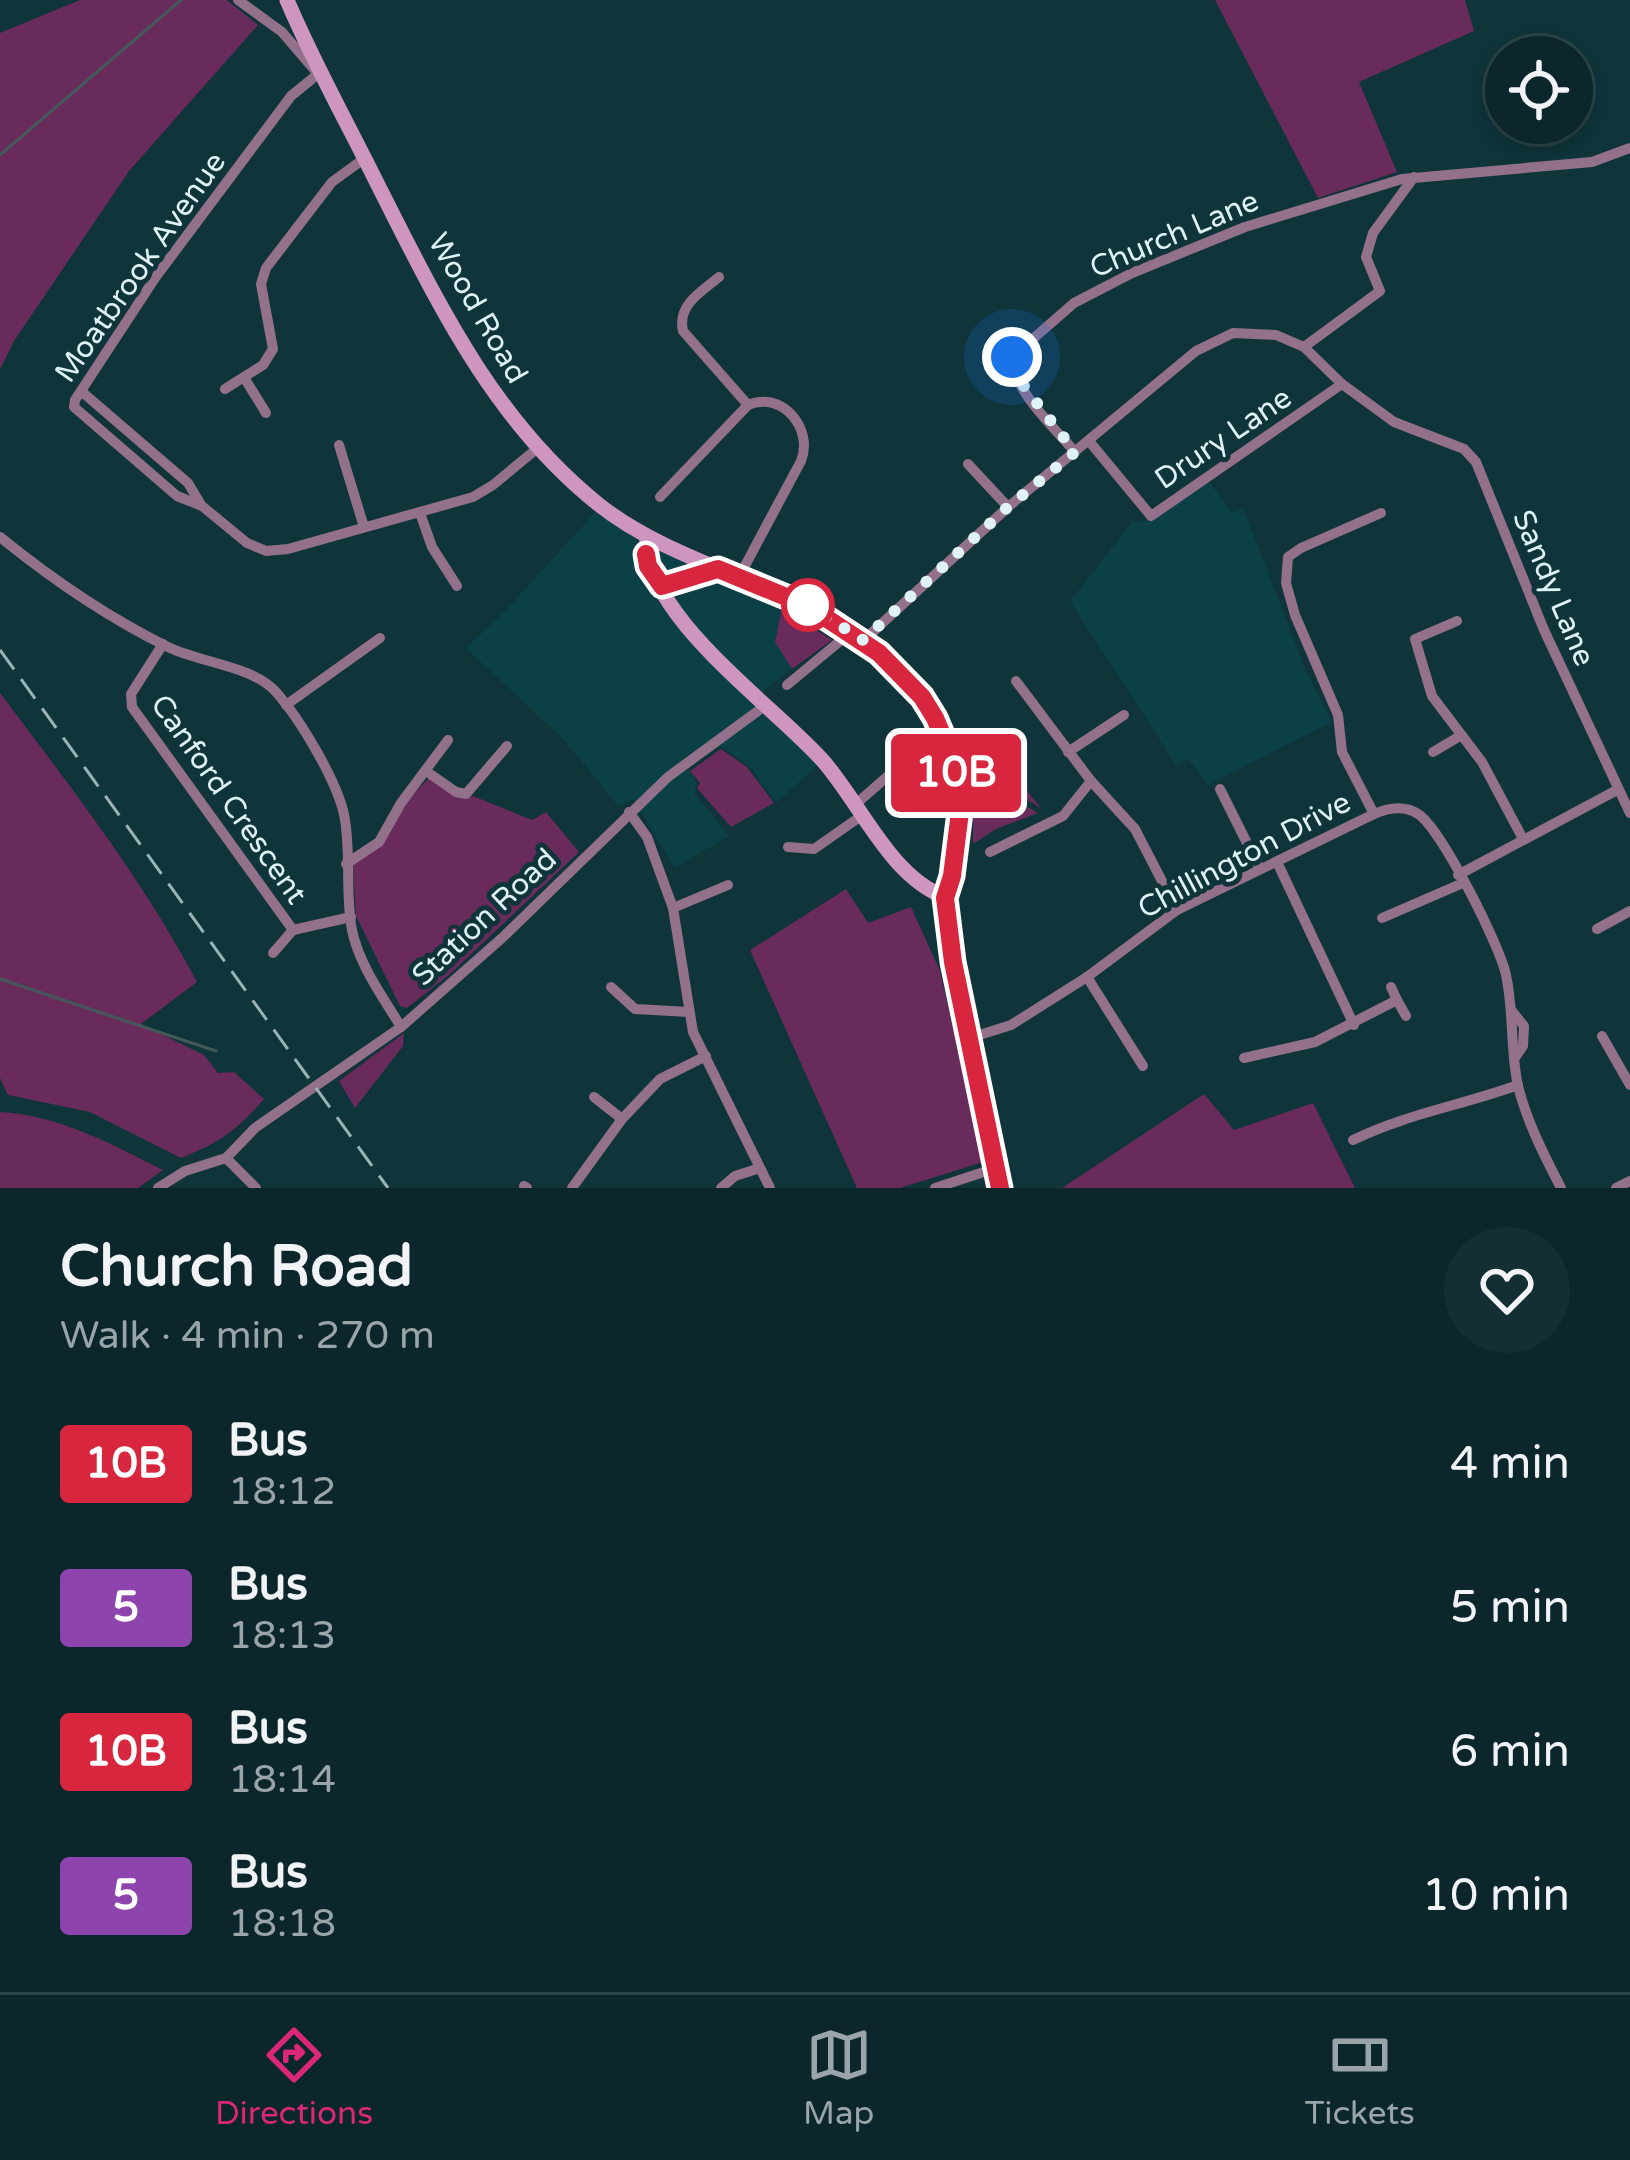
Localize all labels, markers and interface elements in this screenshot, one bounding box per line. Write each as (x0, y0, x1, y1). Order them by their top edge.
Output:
map controls (1485, 36, 1593, 144)
button: locate (1485, 36, 1593, 144)
street label: Moatbrook Avenue (47, 145, 234, 390)
street label: Church Lane (1084, 182, 1264, 287)
street label: Wood Road (420, 226, 535, 390)
your location (982, 327, 1042, 387)
street label: Drury Lane (1148, 379, 1299, 498)
street label: Sandy Lane (1504, 505, 1603, 672)
unlabelled marker (783, 580, 833, 630)
street label: Canford Crescent (142, 687, 315, 911)
line badge: 10B (887, 734, 1025, 812)
text: 10B (915, 747, 997, 798)
street label: Chillington Drive (1132, 784, 1357, 927)
street label: Station Road (404, 841, 564, 994)
button: heart (1444, 1227, 1570, 1353)
text: Church Road (60, 1233, 413, 1301)
text: Walk · 4 min · 270 m (60, 1312, 435, 1359)
text: Bus (228, 1414, 308, 1468)
text: 4 min (1450, 1437, 1570, 1491)
text: 10B (85, 1438, 167, 1489)
text: 18:12 (228, 1468, 336, 1515)
text: Bus (228, 1558, 308, 1612)
text: 5 min (1450, 1581, 1570, 1635)
text: 5 (113, 1582, 139, 1633)
text: 18:13 (228, 1612, 336, 1659)
text: Bus (228, 1702, 308, 1756)
text: 6 min (1450, 1725, 1570, 1779)
text: 10B (85, 1726, 167, 1777)
text: 18:14 (228, 1756, 336, 1803)
text: Bus (228, 1846, 308, 1900)
text: 10 min (1422, 1869, 1570, 1923)
text: 5 (113, 1870, 139, 1921)
text: 18:18 (228, 1900, 336, 1947)
tab: Directions (215, 2022, 373, 2133)
tab: Map (803, 2022, 874, 2133)
tab: Tickets (1305, 2022, 1415, 2133)

